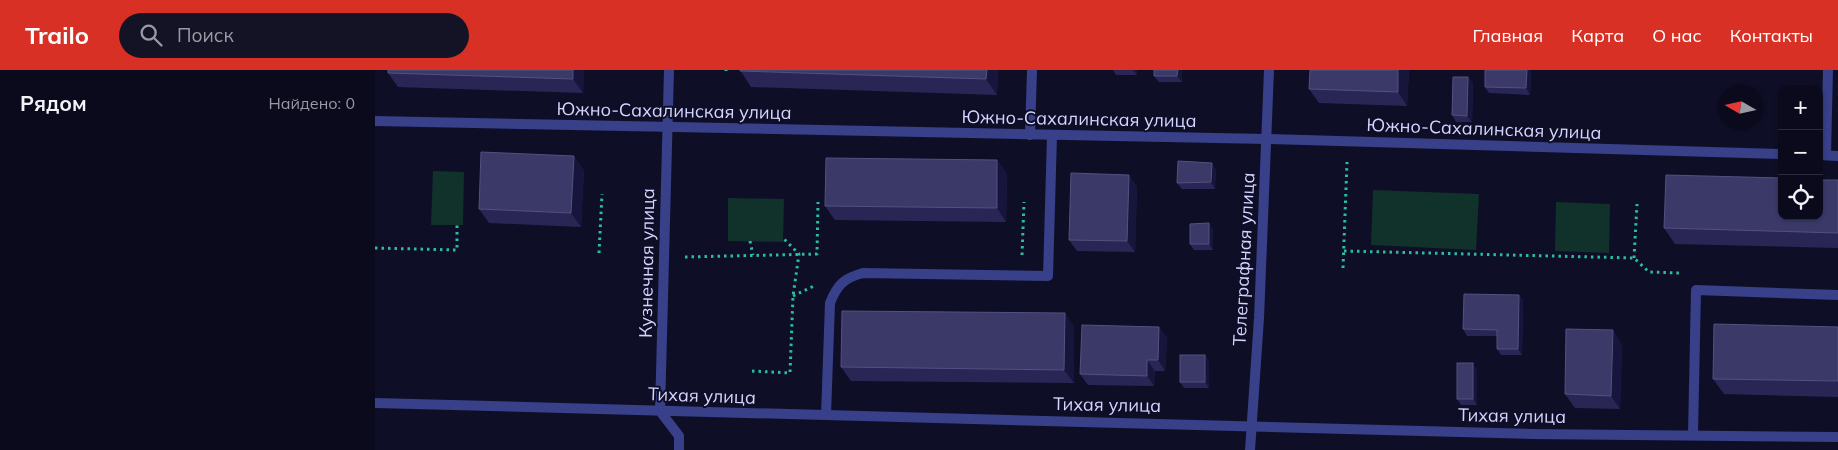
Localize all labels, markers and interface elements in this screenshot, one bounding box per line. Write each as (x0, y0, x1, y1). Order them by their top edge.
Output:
search box (119, 13, 469, 58)
text: Trailo (25, 20, 89, 50)
icon: search (137, 21, 165, 49)
text: Поиск (177, 23, 234, 47)
text: Главная (1473, 24, 1543, 47)
text: Карта (1571, 24, 1624, 47)
text: О нас (1652, 24, 1702, 47)
text: Контакты (1730, 24, 1813, 47)
north arrow (1718, 85, 1763, 130)
map controls (1778, 85, 1823, 220)
button: + (1778, 85, 1823, 130)
text: Рядом (20, 90, 87, 116)
text: Найдено: 0 (269, 93, 355, 113)
street label: Южно-Сахалинская улица (556, 97, 792, 124)
street label: Южно-Сахалинская улица (961, 105, 1197, 132)
street label: Южно-Сахалинская улица (1366, 113, 1602, 144)
button: − (1778, 130, 1823, 175)
street label: Телеграфная улица (1227, 172, 1260, 346)
button: locate (1778, 175, 1823, 220)
street label: Кузнечная улица (634, 188, 659, 338)
street label: Тихая улица (648, 382, 756, 409)
street label: Тихая улица (1053, 392, 1161, 417)
street label: Тихая улица (1458, 403, 1566, 428)

